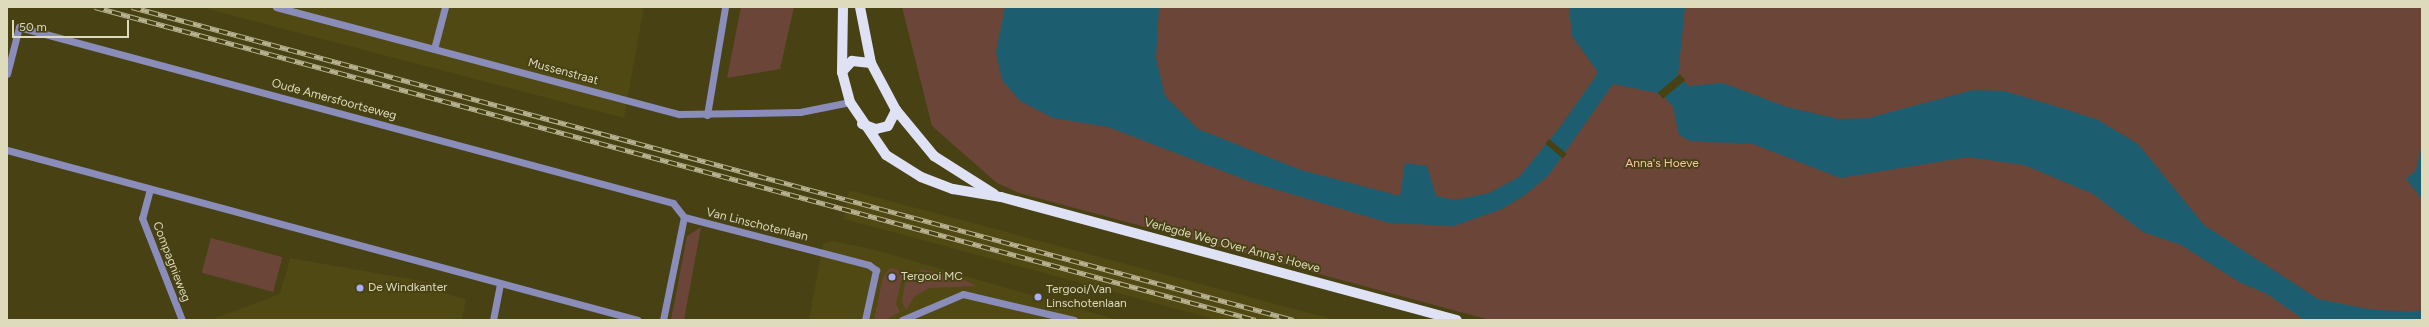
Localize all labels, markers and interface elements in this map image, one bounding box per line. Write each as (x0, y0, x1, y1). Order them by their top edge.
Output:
scale bar (14, 12, 131, 38)
text: 50 m (19, 20, 47, 34)
street label: Mussenstraat (526, 56, 600, 88)
street label: Oude Amersfoortseweg (270, 76, 398, 124)
park label: Anna's Hoeve (1625, 157, 1699, 171)
street label: Van Linschotenlaan (705, 205, 809, 245)
street label: Verlegde Weg Over Anna's Hoeve (1143, 216, 1321, 276)
street label: Compagnieweg (149, 220, 193, 304)
place label: Tergooi MC (901, 270, 963, 284)
marker: Tergooi MC (886, 271, 898, 283)
place label: De Windkanter (368, 281, 447, 295)
marker: De Windkanter (355, 283, 365, 293)
place label: Tergooi/Van Linschotenlaan (1046, 283, 1127, 311)
marker: Tergooi/Van Linschotenlaan (1033, 292, 1043, 302)

